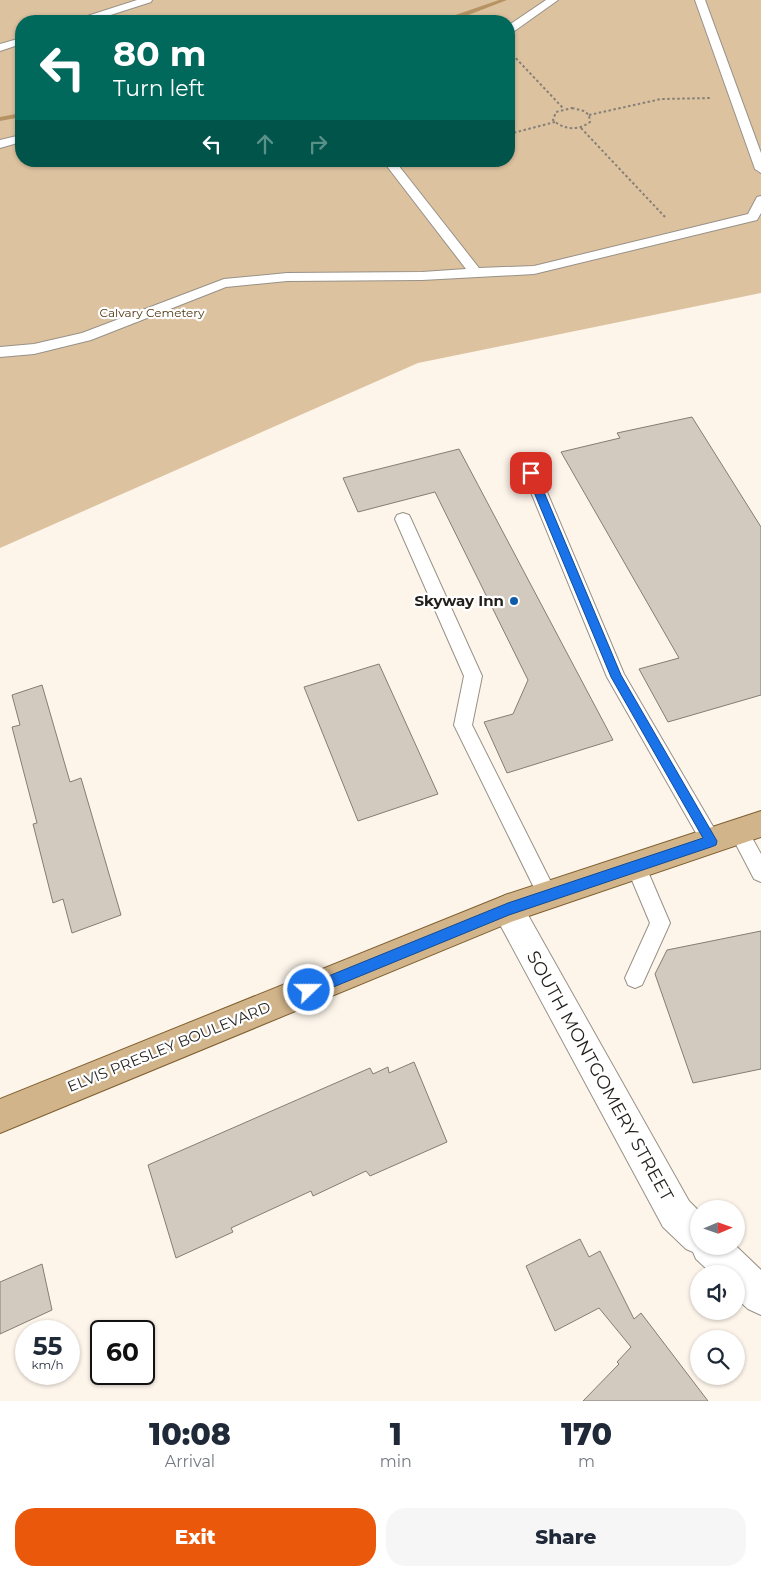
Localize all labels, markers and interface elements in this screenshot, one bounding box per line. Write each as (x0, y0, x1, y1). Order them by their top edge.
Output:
text: 80 m (113, 32, 207, 75)
icon: left (30, 35, 95, 100)
text: Turn left (113, 75, 205, 102)
icon: left (198, 130, 226, 158)
icon: ahead (251, 130, 279, 158)
icon: right (304, 130, 332, 158)
park label: Calvary Cemetery (99, 305, 205, 320)
pin (510, 452, 552, 494)
icon: arrive (517, 459, 545, 487)
place label: Skyway Inn (414, 591, 504, 610)
marker: Skyway Inn (508, 595, 520, 607)
street label: SOUTH MONTGOMERY STREET (522, 947, 678, 1206)
position arrow (282, 963, 334, 1015)
street label: ELVIS PRESLEY BOULEVARD (64, 997, 273, 1096)
north arrow (690, 1200, 745, 1255)
map controls (690, 1200, 745, 1385)
button: sound (690, 1265, 745, 1320)
speed limit sign: 60 (90, 1320, 155, 1385)
button: search (690, 1330, 745, 1385)
text: 55 (33, 1331, 62, 1361)
text: km/h (31, 1357, 64, 1372)
text: 10:08 (149, 1416, 231, 1453)
text: 1 (390, 1416, 402, 1453)
text: 170 (561, 1416, 612, 1453)
text: Arrival (165, 1452, 215, 1471)
text: min (380, 1452, 412, 1471)
text: m (578, 1452, 595, 1471)
button: Exit (15, 1508, 376, 1566)
button: Share (386, 1508, 746, 1566)

